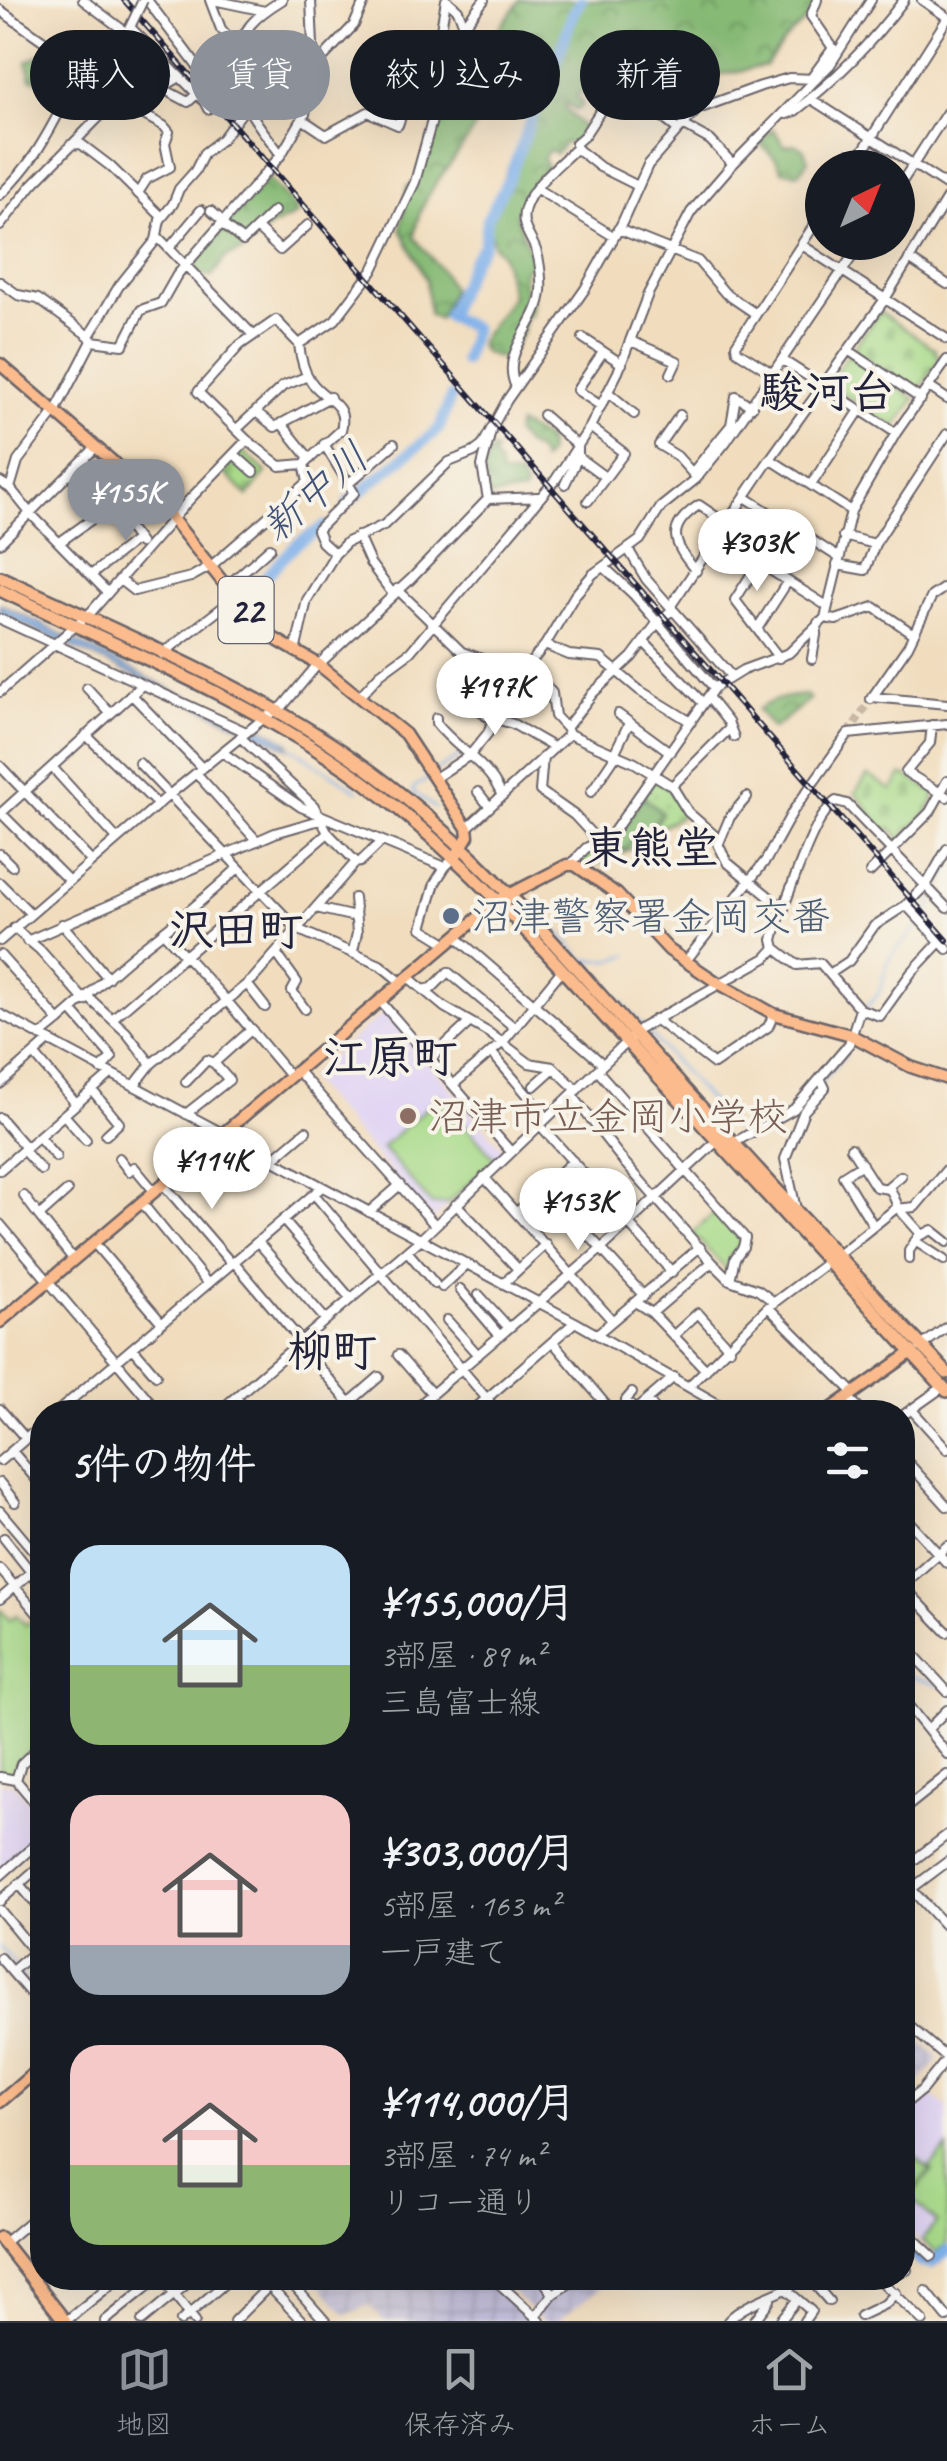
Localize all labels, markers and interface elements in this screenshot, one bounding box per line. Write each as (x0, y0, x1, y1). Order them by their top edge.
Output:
chip: 購入 (30, 30, 170, 120)
chip: 賃貸 (190, 30, 330, 120)
chip: 絞り込み (350, 30, 560, 120)
chip: 新着 (580, 30, 720, 120)
north arrow (805, 150, 915, 260)
map controls (805, 150, 915, 260)
district label: 駿河台 (759, 364, 895, 421)
water label: 新中川 (250, 431, 380, 553)
pin: ¥155K (56, 459, 196, 544)
text: ¥155K (90, 471, 162, 512)
pin: ¥303K (687, 509, 827, 594)
text: ¥303K (720, 521, 794, 562)
road number: 22 (218, 577, 274, 643)
pin: ¥197K (425, 653, 565, 738)
text: ¥197K (458, 665, 532, 706)
district label: 東熊堂 (583, 820, 719, 877)
place label: 沼津警察署金岡交番 (471, 892, 831, 942)
district label: 沢田町 (168, 902, 304, 959)
marker: 沼津警察署金岡交番 (440, 905, 462, 927)
district label: 江原町 (322, 1029, 458, 1086)
place label: 沼津市立金岡小学校 (428, 1092, 788, 1142)
marker: 沼津市立金岡小学校 (397, 1105, 419, 1127)
pin: ¥114K (142, 1127, 282, 1212)
text: ¥114K (175, 1139, 249, 1180)
pin: ¥153K (508, 1168, 648, 1253)
text: ¥153K (541, 1180, 615, 1221)
district label: 柳町 (287, 1323, 377, 1380)
icon: filters (820, 1433, 875, 1488)
text: 5件の物件 (70, 1438, 256, 1491)
text: ¥155,000/月 (380, 1576, 575, 1629)
icon: home (150, 1585, 270, 1705)
text: 3部屋 · 89 m² (380, 1635, 545, 1676)
text: 三島富士線 (380, 1682, 540, 1723)
text: ¥303,000/月 (380, 1826, 576, 1879)
icon: home (150, 1835, 270, 1955)
text: 5部屋 · 163 m² (380, 1885, 559, 1926)
text: 一戸建て (380, 1932, 508, 1973)
text: ¥114,000/月 (380, 2076, 576, 2129)
icon: home (150, 2085, 270, 2205)
text: 3部屋 · 74 m² (380, 2135, 545, 2176)
text: リコー通り (380, 2182, 540, 2223)
tab: 地図 (116, 2342, 172, 2442)
tab: 保存済み (404, 2342, 516, 2442)
tab: ホーム (748, 2342, 831, 2442)

